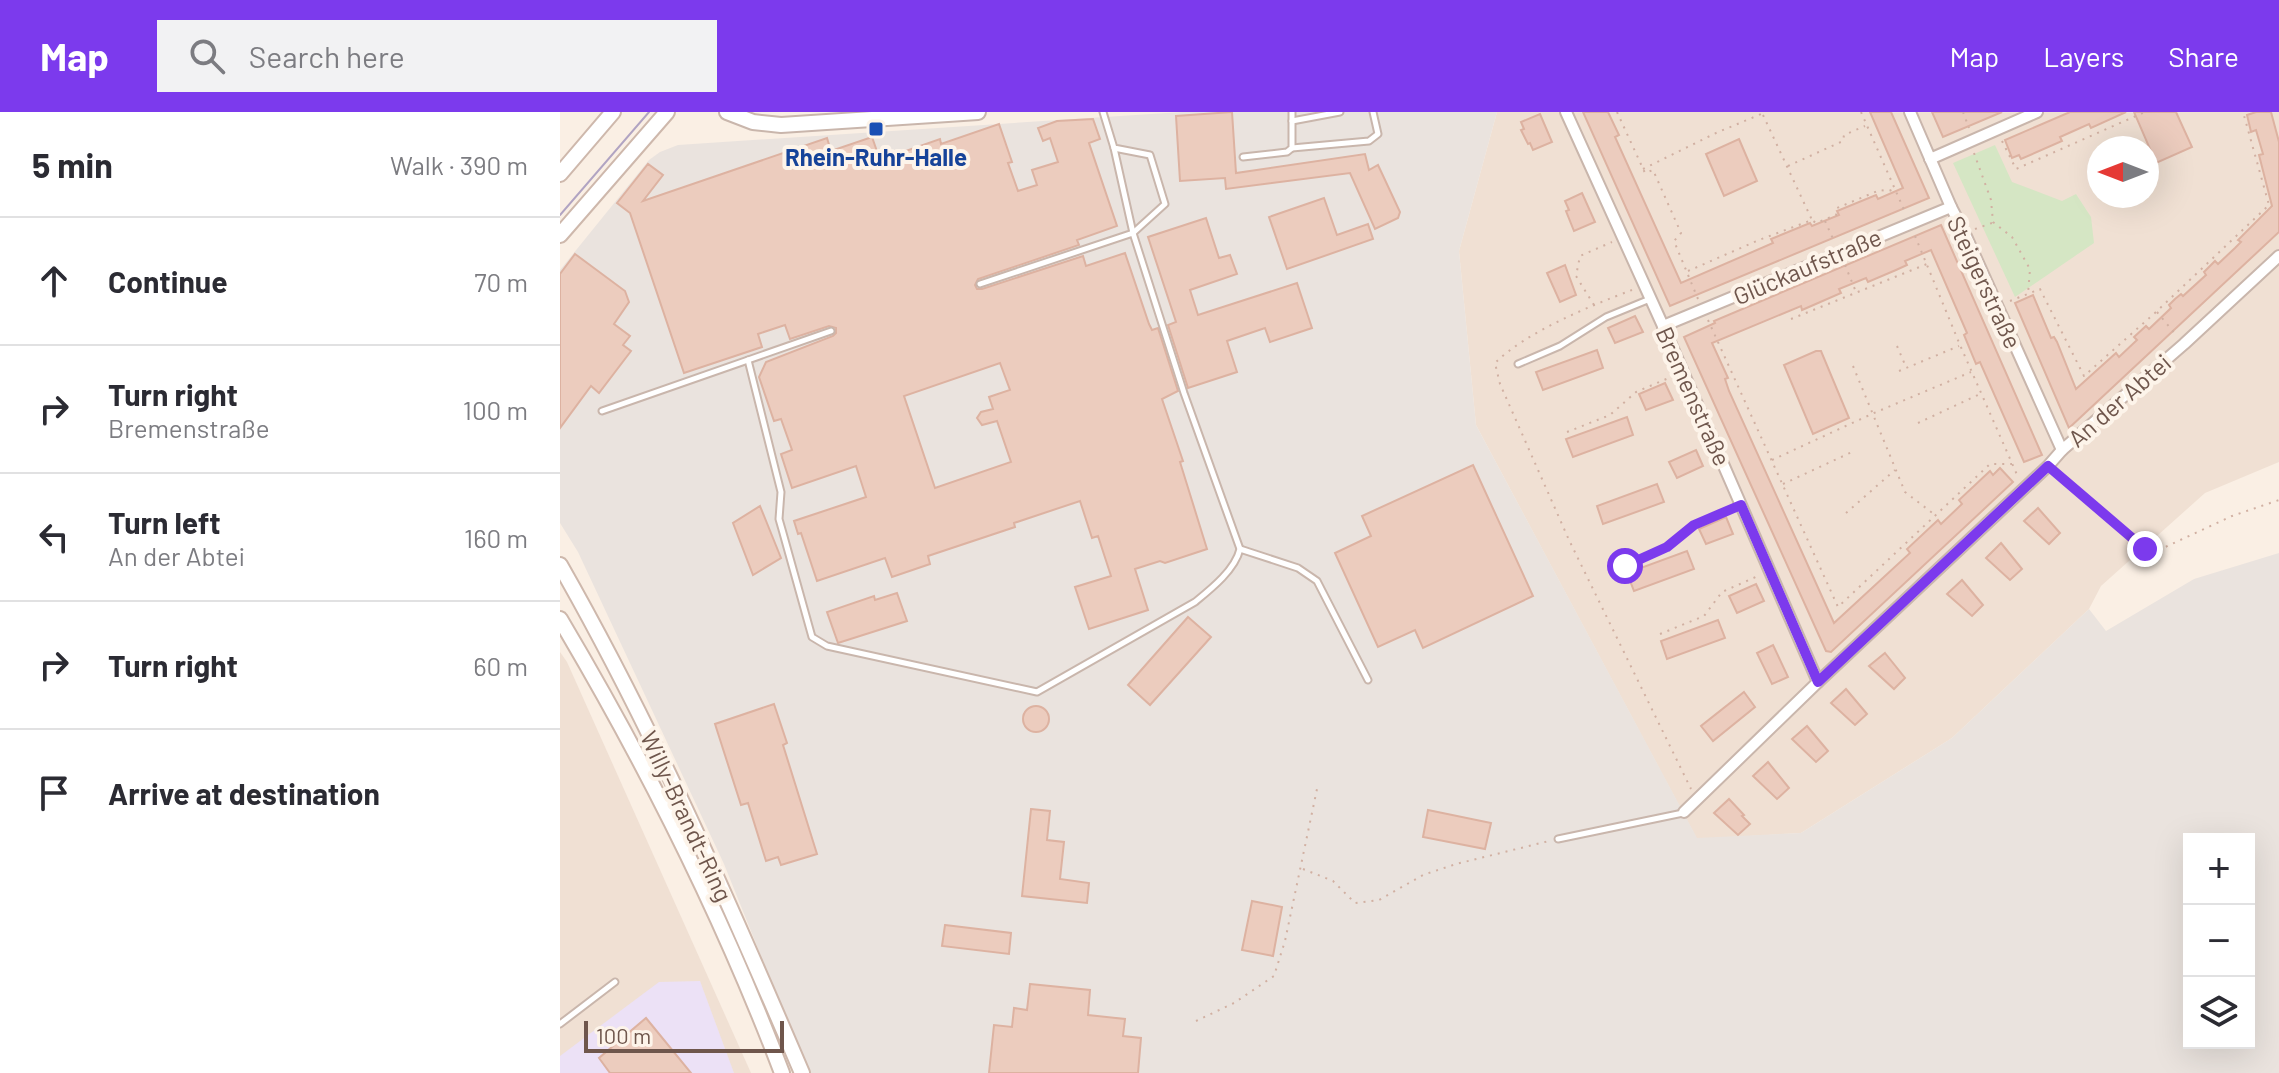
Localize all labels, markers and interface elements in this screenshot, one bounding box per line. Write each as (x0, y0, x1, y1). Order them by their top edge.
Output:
search box (157, 20, 717, 92)
text: Map (40, 33, 109, 79)
icon: search (185, 34, 229, 78)
text: Search here (249, 38, 405, 74)
text: Map (1949, 39, 1999, 73)
text: Layers (2043, 39, 2124, 73)
text: Share (2168, 39, 2239, 73)
marker: Rhein-Ruhr-Halle (867, 120, 885, 138)
north arrow (2087, 136, 2159, 208)
place label: Rhein-Ruhr-Halle (785, 142, 967, 171)
text: 5 min (32, 144, 113, 185)
text: Walk · 390 m (390, 149, 528, 180)
street label: Steigerstraße (1942, 211, 2028, 353)
street label: Glückaufstraße (1729, 222, 1885, 310)
icon: ahead (32, 259, 76, 303)
text: Continue (108, 263, 228, 299)
text: 70 m (474, 266, 528, 297)
street label: Bremenstraße (1650, 322, 1738, 470)
street label: An der Abtei (2062, 347, 2176, 453)
text: Turn right (108, 376, 238, 412)
icon: right (32, 387, 76, 431)
text: 100 m (463, 394, 528, 425)
text: Bremenstraße (108, 412, 270, 443)
text: Turn left (108, 504, 221, 540)
icon: left (32, 515, 76, 559)
text: 160 m (464, 522, 528, 553)
route end (2127, 531, 2163, 567)
text: An der Abtei (108, 540, 245, 571)
route start (1607, 548, 1643, 584)
icon: right (32, 643, 76, 687)
text: Turn right (108, 647, 238, 683)
text: 60 m (473, 650, 528, 681)
street label: Willy-Brandt-Ring (635, 726, 739, 906)
icon: arrive (32, 771, 76, 815)
text: Arrive at destination (108, 775, 380, 811)
map controls (2183, 833, 2255, 1049)
button: + (2183, 833, 2255, 905)
button: − (2183, 905, 2255, 977)
button: layers (2183, 977, 2255, 1049)
scale bar (584, 1017, 784, 1053)
text: 100 m (596, 1022, 651, 1048)

